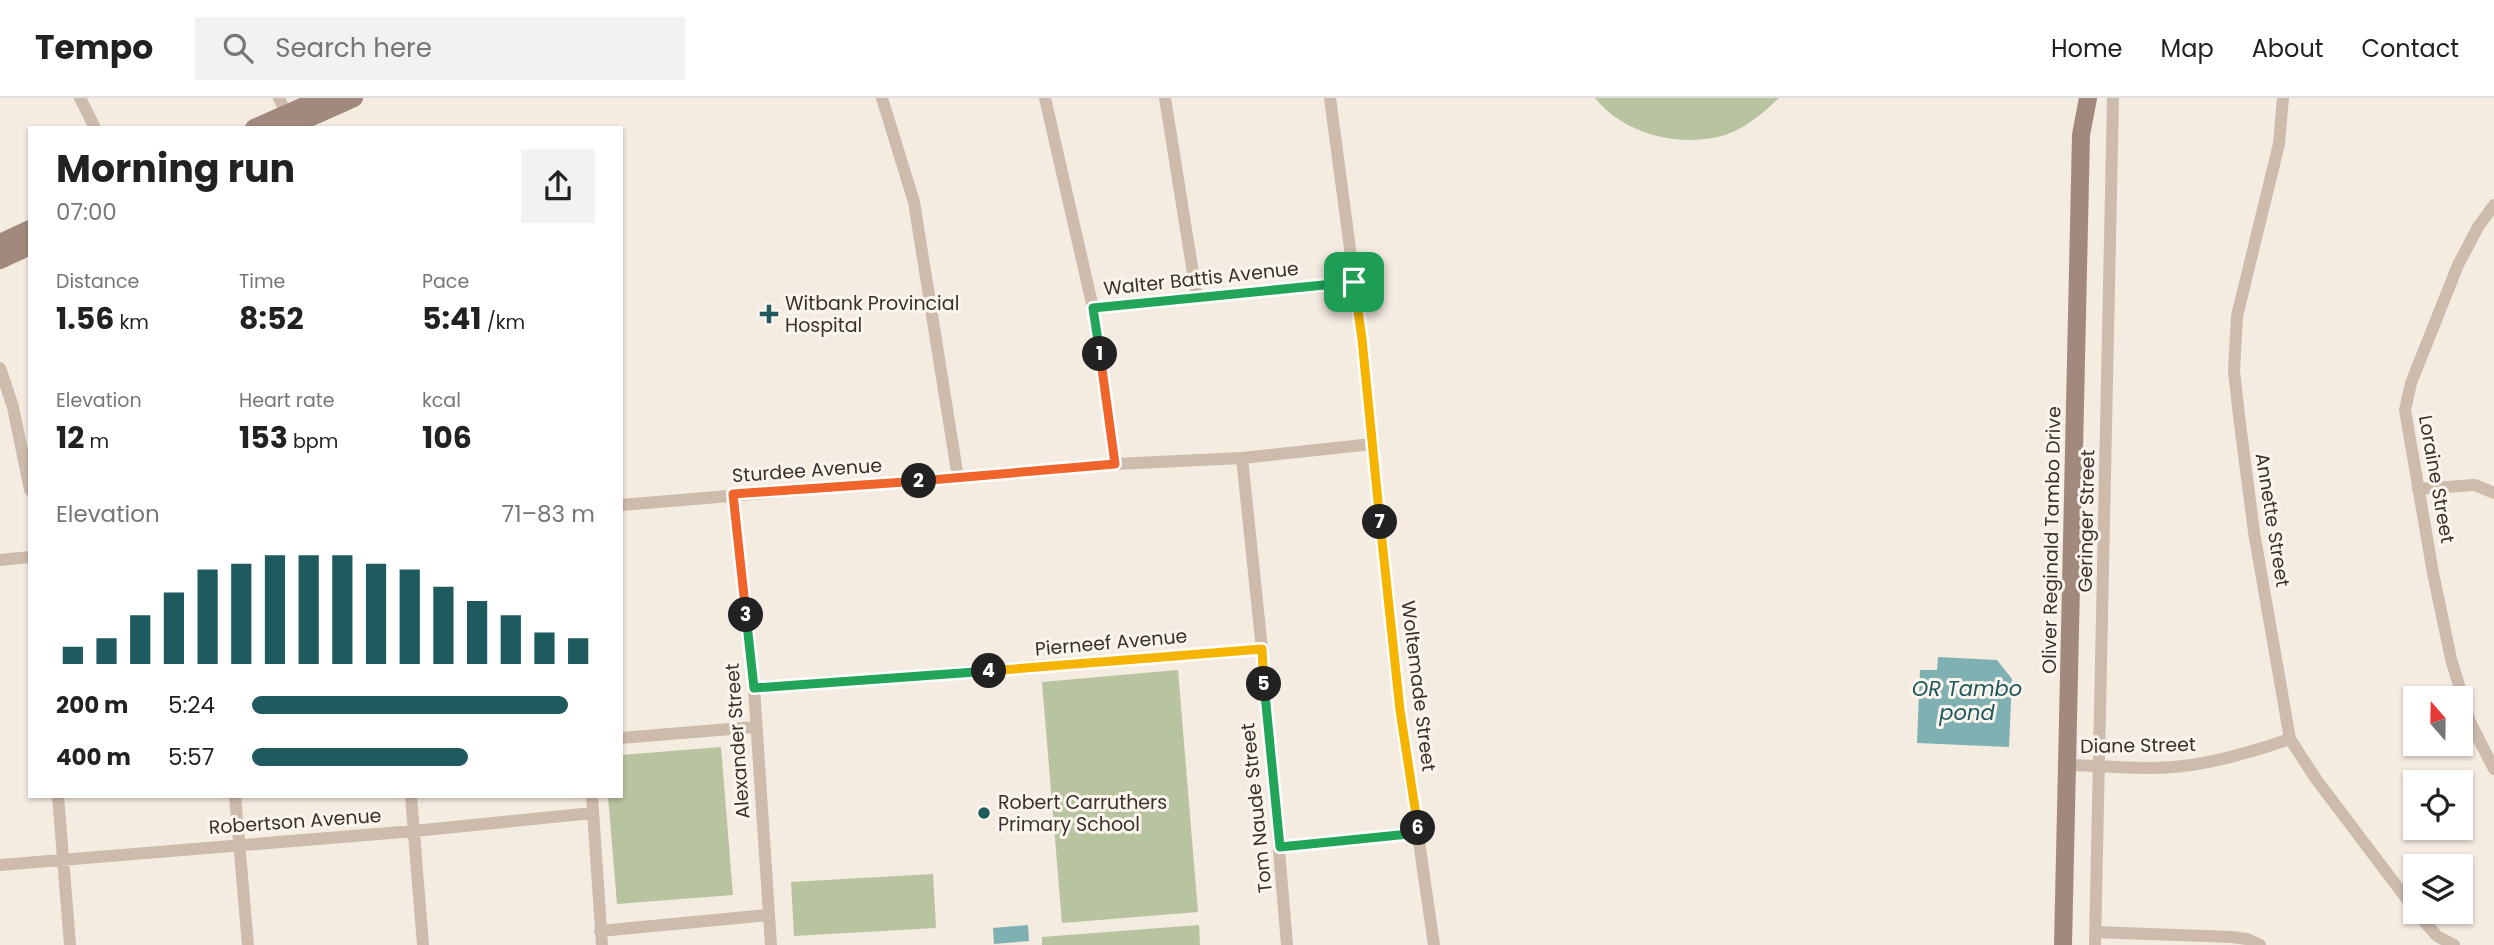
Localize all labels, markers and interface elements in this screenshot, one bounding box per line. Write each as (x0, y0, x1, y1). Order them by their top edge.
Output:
search box (195, 17, 685, 80)
text: Tempo (35, 24, 153, 71)
icon: search (219, 29, 257, 67)
text: Search here (275, 30, 432, 66)
text: Home (2051, 32, 2123, 65)
text: Map (2161, 32, 2214, 65)
text: About (2252, 32, 2323, 65)
text: Contact (2361, 32, 2459, 65)
text: Morning run (56, 142, 295, 195)
button: share (521, 149, 595, 223)
text: 07:00 (56, 196, 117, 228)
pin (1324, 252, 1384, 312)
street label: Walter Battis Avenue (1102, 255, 1300, 302)
icon: arrive (1335, 263, 1373, 301)
text: Distance (56, 268, 139, 295)
text: Time (239, 268, 285, 295)
text: Pace (422, 268, 469, 295)
place label: Witbank Provincial Hospital (785, 290, 959, 339)
text: 1.56 (56, 297, 114, 340)
text: 8:52 (239, 297, 304, 340)
text: 5:41 (422, 297, 482, 340)
marker: Witbank Provincial Hospital (759, 304, 779, 324)
text: km (114, 309, 149, 336)
text: /km (482, 309, 525, 336)
pin: 1 (1082, 336, 1118, 372)
text: 1 (1096, 340, 1103, 367)
text: Elevation (56, 387, 142, 414)
text: Heart rate (239, 387, 334, 414)
text: kcal (422, 387, 461, 414)
street label: Oliver Reginald Tambo Drive (2036, 406, 2067, 674)
street label: Loraine Street (2412, 413, 2461, 545)
text: 12 (56, 416, 84, 459)
text: 153 (239, 416, 288, 459)
text: 106 (422, 416, 472, 459)
text: m (84, 428, 109, 455)
text: bpm (288, 428, 338, 455)
street label: Geringer Street (2072, 449, 2101, 593)
street label: Annette Street (2249, 451, 2296, 589)
street label: Sturdee Avenue (731, 452, 883, 489)
pin: 2 (902, 464, 936, 498)
text: 2 (913, 467, 924, 494)
text: Elevation (56, 498, 160, 530)
text: 71–83 m (502, 498, 595, 530)
pin: 7 (1362, 504, 1398, 540)
text: 7 (1374, 508, 1385, 535)
pin: 3 (728, 598, 764, 632)
street label: Woltemade Street (1395, 599, 1442, 773)
text: 3 (740, 601, 751, 628)
street label: Pierneef Avenue (1034, 622, 1188, 663)
pin: 4 (972, 654, 1006, 688)
text: 4 (982, 657, 995, 684)
street label: Alexander Street (719, 662, 756, 820)
pin: 5 (1246, 666, 1282, 702)
text: 5 (1257, 670, 1270, 697)
water label: OR Tambo pond (1912, 674, 2022, 727)
north arrow (2403, 686, 2473, 756)
map controls (2403, 686, 2473, 924)
text: 200 m (56, 689, 128, 721)
text: 5:24 (168, 689, 215, 721)
street label: Tom Naude Street (1234, 722, 1279, 894)
street label: Diane Street (2080, 731, 2196, 760)
text: 400 m (56, 741, 131, 773)
text: 5:57 (168, 741, 214, 773)
button: locate (2403, 770, 2473, 840)
place label: Robert Carruthers Primary School (998, 789, 1167, 838)
street label: Robertson Avenue (208, 802, 382, 841)
marker: Robert Carruthers Primary School (976, 805, 992, 821)
pin: 6 (1400, 810, 1436, 846)
text: 6 (1411, 814, 1424, 841)
button: layers (2403, 854, 2473, 924)

